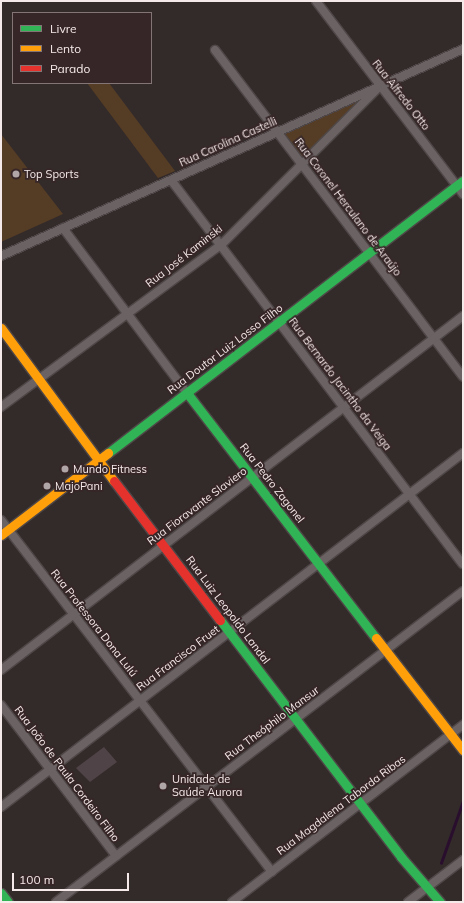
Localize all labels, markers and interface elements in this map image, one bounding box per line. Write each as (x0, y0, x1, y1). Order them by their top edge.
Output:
legend (12, 12, 152, 84)
text: Livre (50, 21, 77, 36)
text: Lento (50, 41, 81, 56)
street label: Rua Alfredo Otto (369, 57, 433, 133)
text: Parado (50, 61, 90, 76)
street label: Rua Carolina Castelli (177, 114, 279, 170)
street label: Rua Coronel Herculano de Araújo (292, 135, 404, 279)
place label: Top Sports (24, 167, 79, 181)
marker: Top Sports (11, 169, 21, 179)
street label: Rua José Kaminski (143, 222, 225, 290)
street label: Rua Doutor Luiz Losso Filho (165, 301, 285, 397)
street label: Rua Bernardo Jacintho da Veiga (286, 315, 394, 453)
street label: Rua Pedro Zagonel (237, 441, 307, 525)
place label: Mundo Fitness (73, 462, 147, 476)
marker: Mundo Fitness (60, 464, 70, 474)
street label: Rua Fioravante Slaviero (145, 464, 249, 548)
place label: MajoPani (55, 479, 102, 493)
marker: MajoPani (42, 481, 52, 491)
street label: Rua Luiz Leopoldo Landal (183, 554, 273, 666)
street label: Rua Professora Dona Lulú (48, 567, 140, 679)
street label: Rua Francisco Fruet (134, 622, 222, 694)
street label: Rua Theóphilo Mansur (222, 683, 322, 763)
street label: Rua João de Paula Cordeiro Filho (12, 704, 122, 844)
street label: Rua Magdalena Taborda Ribas (274, 752, 408, 858)
place label: Unidade de Saúde Aurora (172, 773, 242, 799)
marker: Unidade de Saúde Aurora (157, 780, 169, 792)
scale bar (14, 865, 131, 891)
text: 100 m (19, 872, 54, 887)

